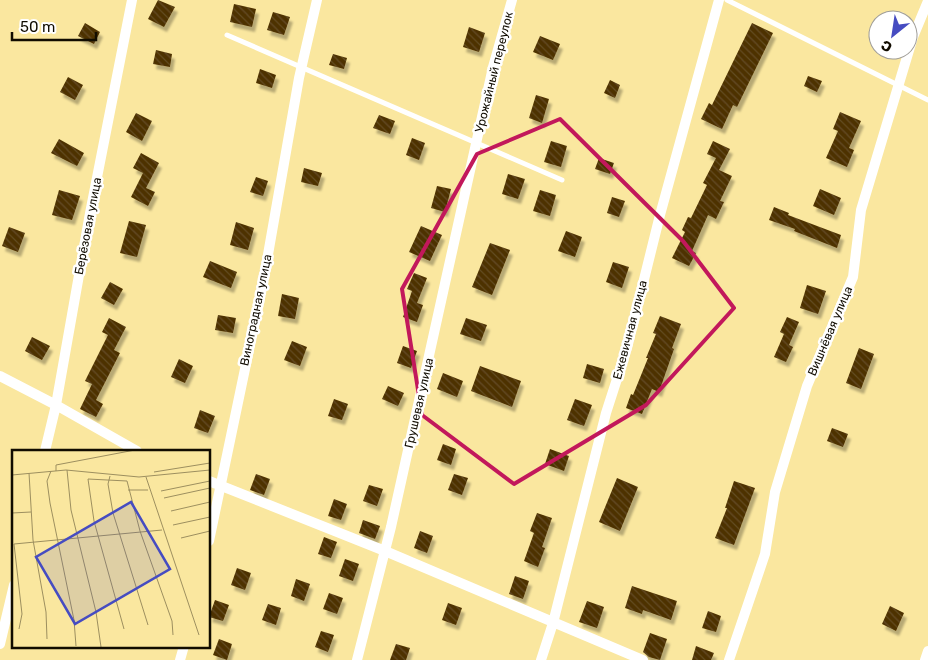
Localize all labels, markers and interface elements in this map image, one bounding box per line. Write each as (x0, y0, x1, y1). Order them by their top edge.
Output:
scale bar (12, 10, 96, 42)
street label: Урожайный переулок (472, 10, 516, 134)
north arrow (868, 10, 918, 60)
text: 50 m (20, 18, 55, 36)
text: С (878, 36, 895, 56)
street label: Берёзовая улица (72, 176, 104, 276)
street label: Виноградная улица (237, 253, 275, 367)
street label: Ежевичная улица (610, 279, 650, 381)
street label: Вишнёвая улица (805, 284, 855, 378)
street label: Грушевая улица (402, 356, 436, 450)
inset map (12, 450, 210, 648)

